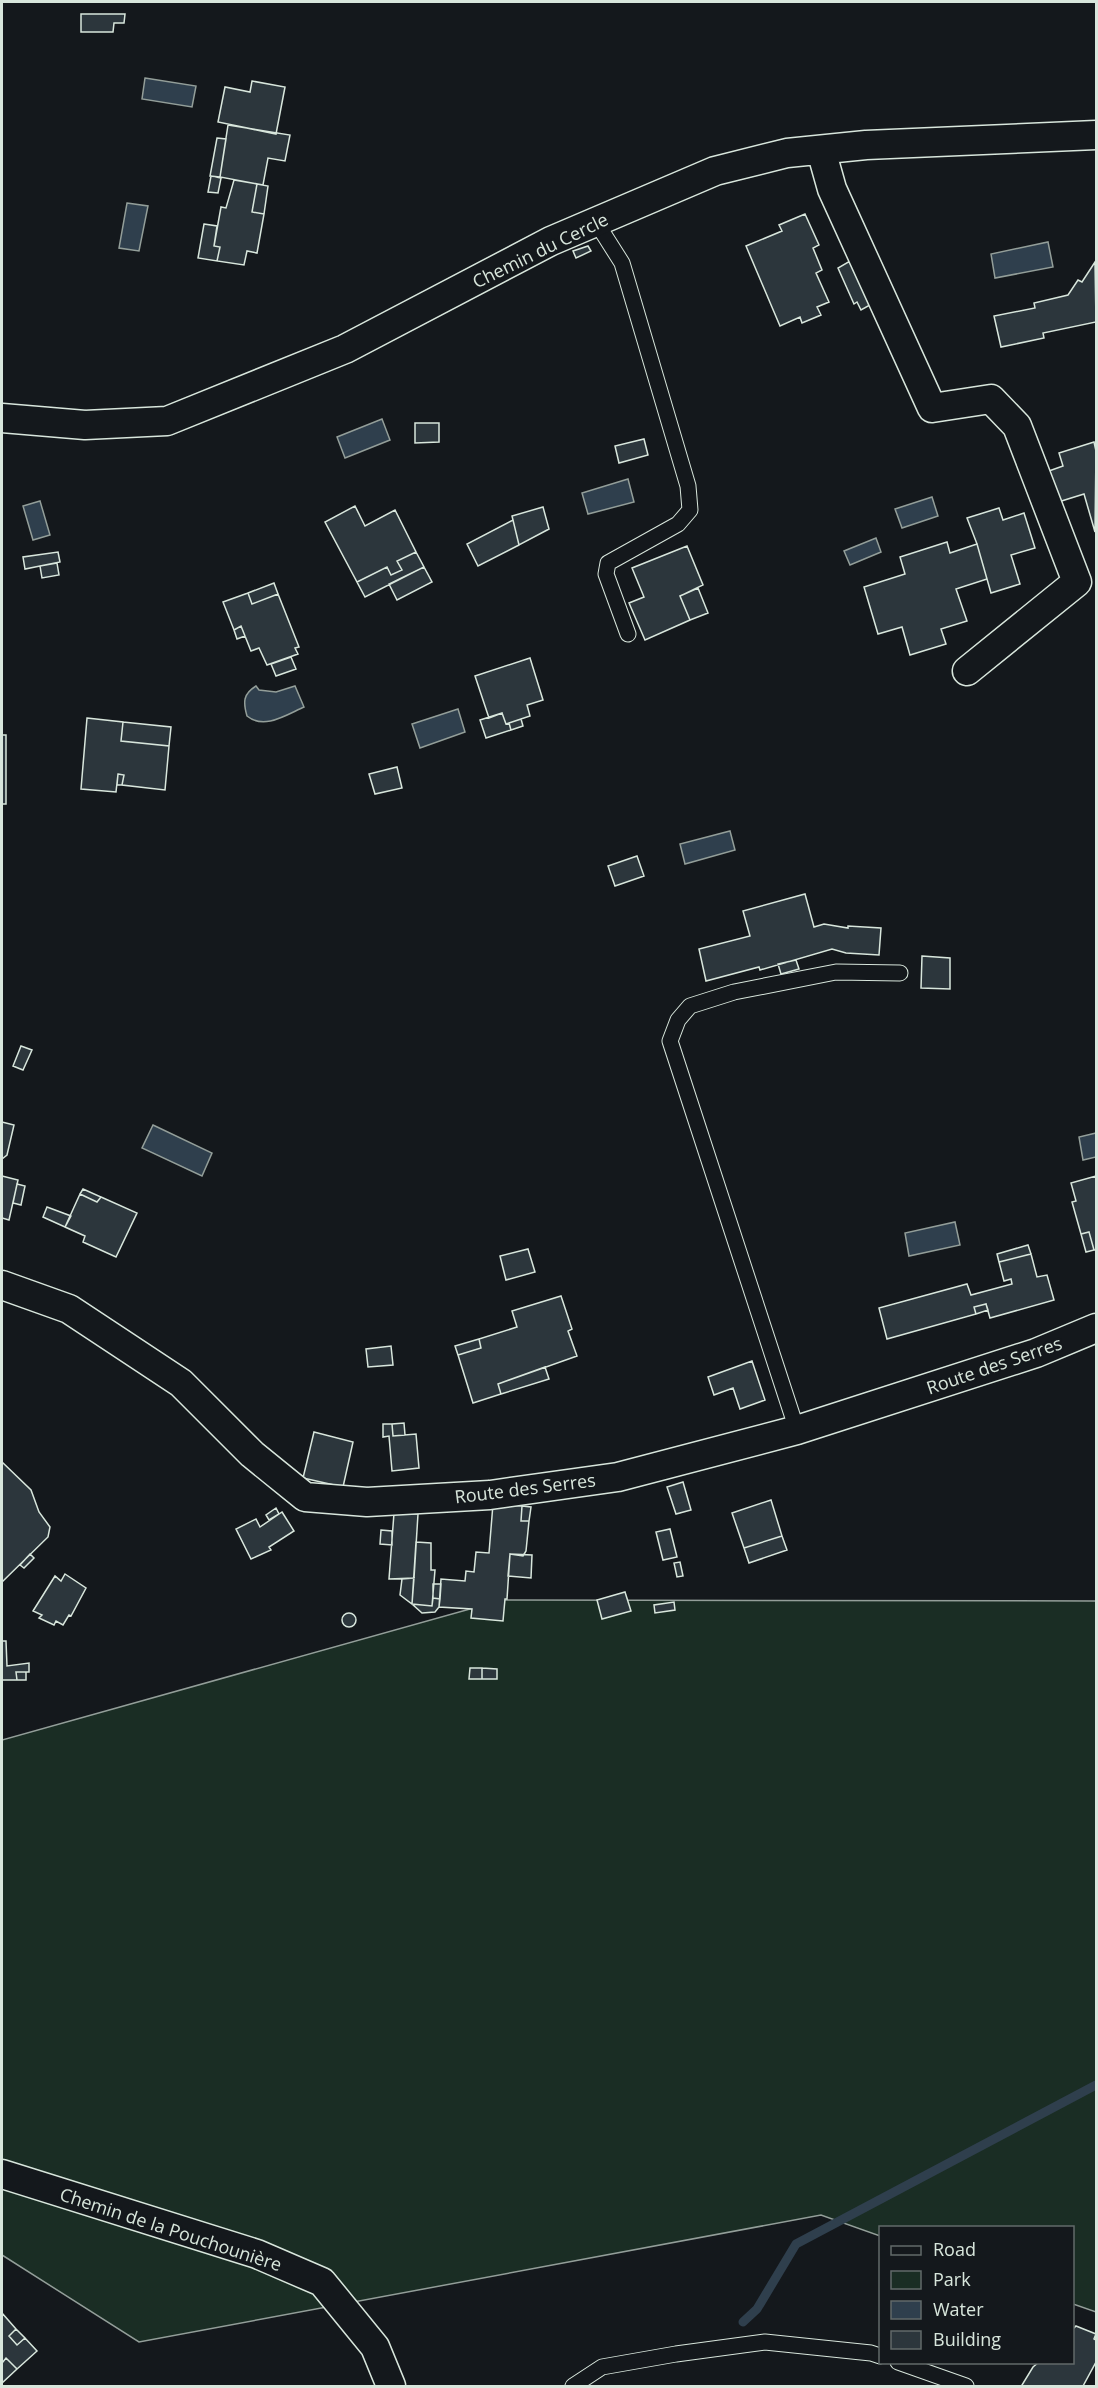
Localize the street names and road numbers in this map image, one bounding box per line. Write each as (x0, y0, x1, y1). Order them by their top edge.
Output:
street label: Chemin du Cercle (468, 207, 612, 293)
street label: Route des Serres (923, 1331, 1065, 1399)
street label: Route des Serres (453, 1467, 597, 1509)
street label: Chemin de la Pouchounière (57, 2182, 285, 2276)

